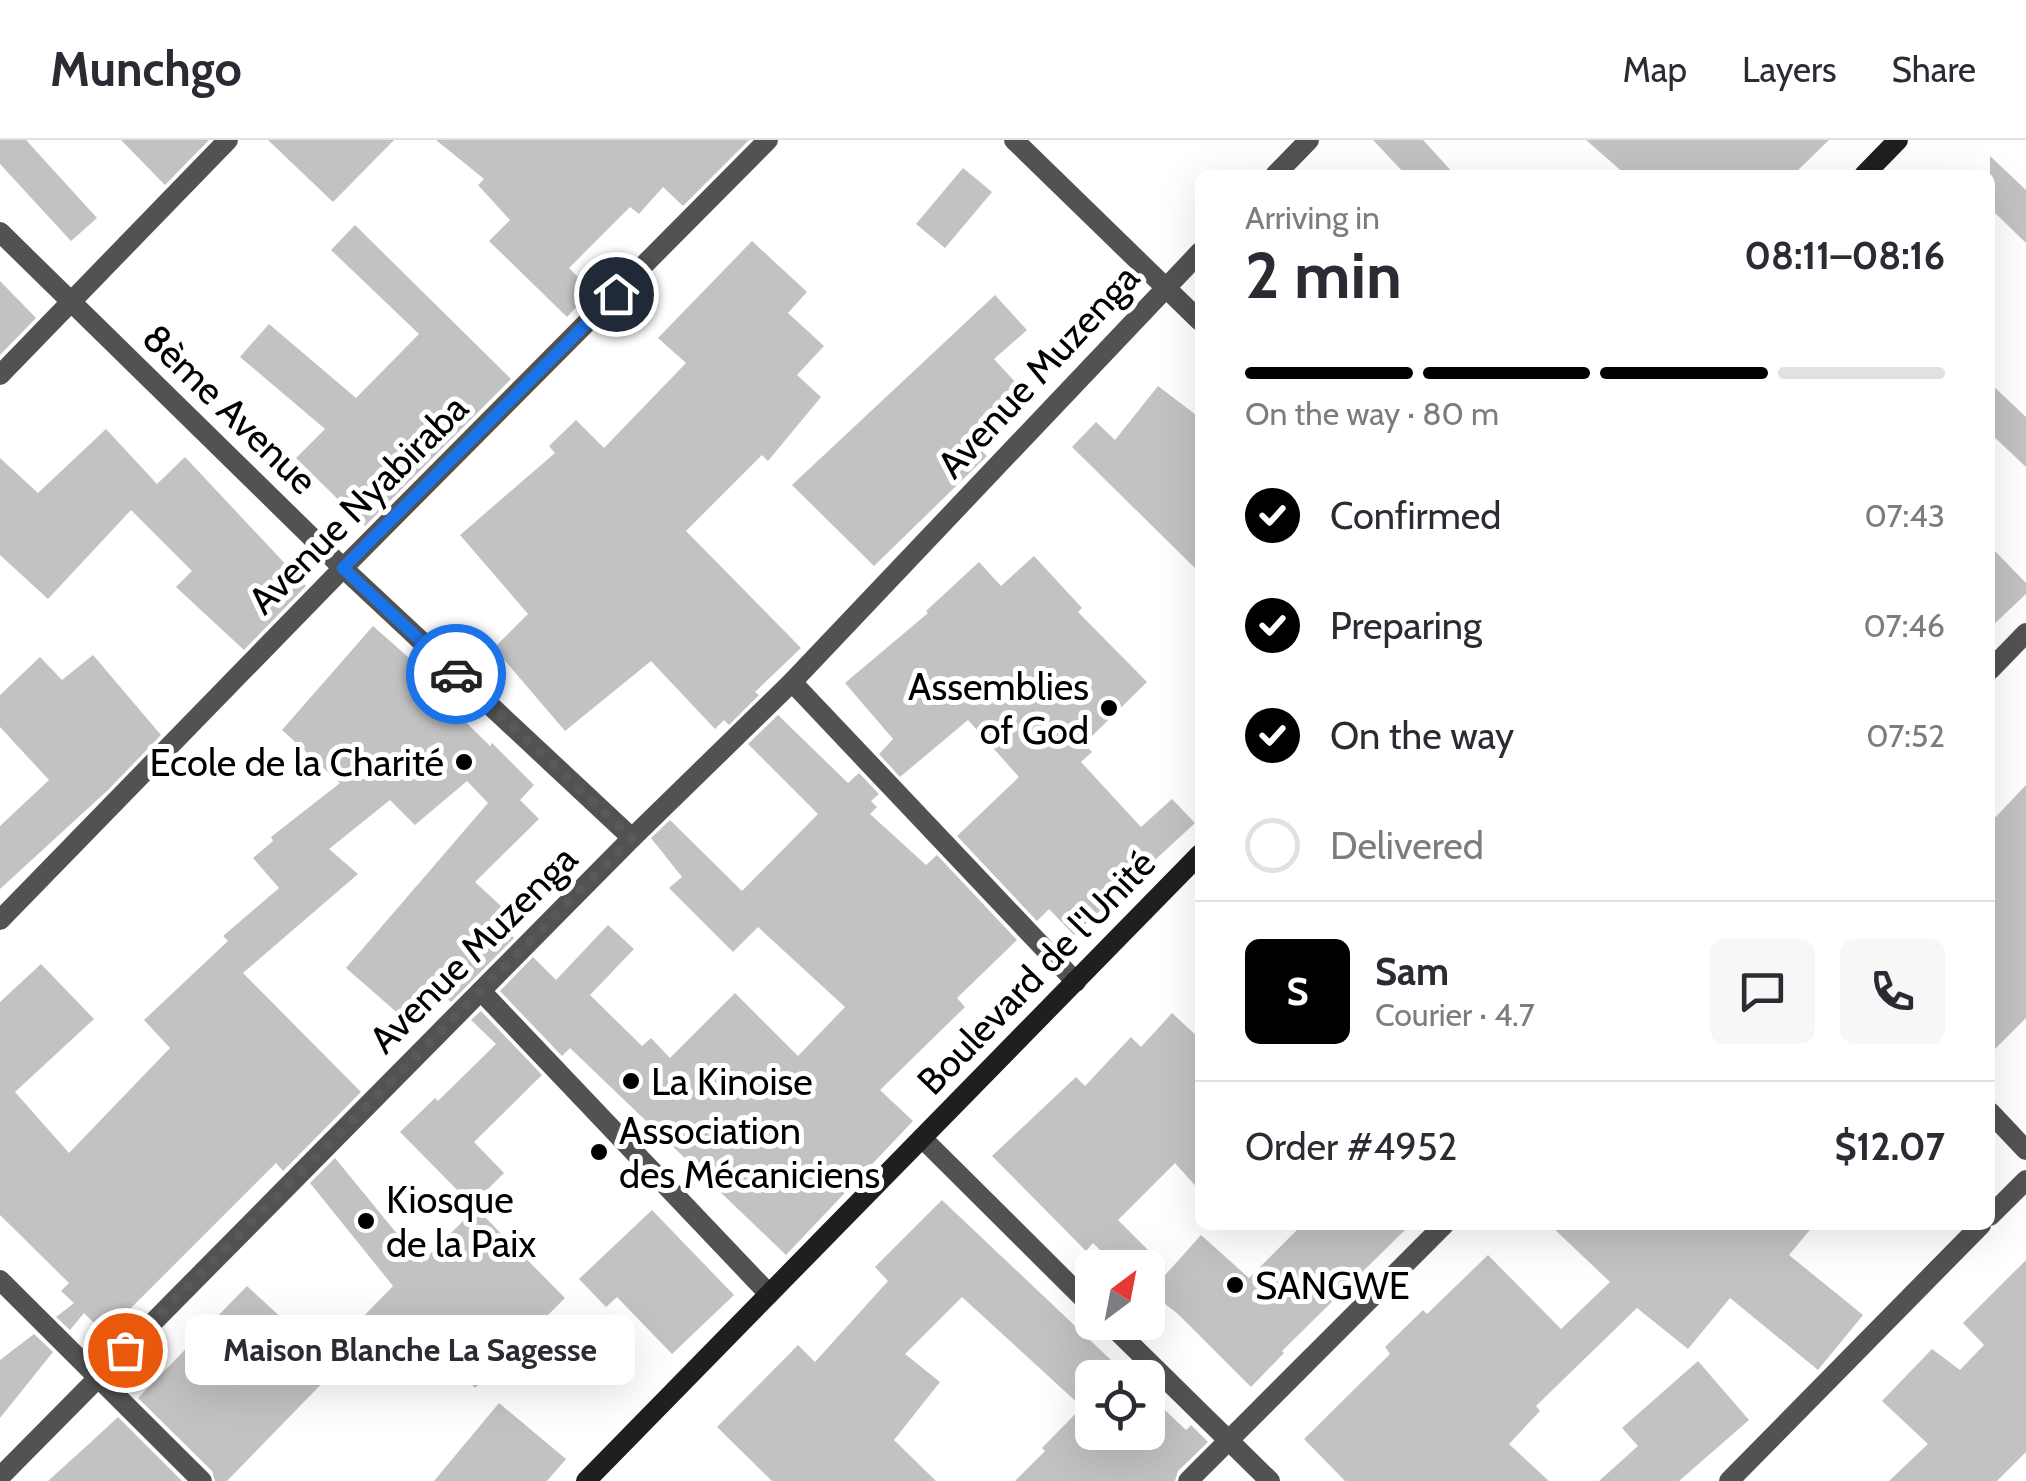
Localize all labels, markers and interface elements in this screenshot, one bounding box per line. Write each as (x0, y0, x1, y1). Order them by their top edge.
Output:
text: Munchgo (50, 40, 242, 98)
text: Map (1623, 48, 1687, 91)
text: Layers (1742, 48, 1836, 91)
text: Share (1891, 48, 1976, 91)
text: Arriving in (1245, 198, 1380, 237)
text: 08:11–08:16 (1744, 232, 1945, 279)
text: 2 min (1245, 235, 1402, 314)
pin (574, 252, 659, 337)
street label: Avenue Muzenga (927, 255, 1149, 487)
icon: home (589, 267, 644, 322)
street label: 8ème Avenue (133, 314, 327, 504)
street label: Avenue Nyabiraba (238, 384, 478, 624)
text: On the way · 80 m (1245, 394, 1499, 433)
icon: check (1245, 488, 1300, 543)
text: Confirmed (1330, 492, 1501, 539)
text: 07:43 (1864, 496, 1945, 535)
icon: check (1245, 598, 1300, 653)
text: Preparing (1330, 602, 1482, 649)
text: 07:46 (1864, 606, 1945, 645)
courier (406, 624, 506, 724)
icon: car (429, 647, 484, 702)
place label: Assemblies of God (908, 663, 1089, 754)
marker: Assemblies of God (1098, 697, 1120, 719)
icon: check (1245, 708, 1300, 763)
text: On the way (1330, 712, 1514, 759)
text: 07:52 (1866, 716, 1945, 755)
place label: Ecole de la Charité (150, 739, 444, 786)
marker: Ecole de la Charité (453, 751, 475, 773)
text: Delivered (1330, 822, 1484, 869)
street label: Avenue Muzenga (359, 835, 587, 1063)
street label: Boulevard de l'Unité (907, 840, 1165, 1104)
button: chat (1710, 939, 1815, 1044)
button: phone (1840, 939, 1945, 1044)
text: Sam (1375, 948, 1449, 995)
text: S (1286, 968, 1309, 1015)
text: Courier · 4.7 (1375, 995, 1535, 1034)
place label: La Kinoise (651, 1058, 813, 1105)
marker: La Kinoise (620, 1070, 642, 1092)
place label: Association des Mécaniciens (619, 1107, 880, 1198)
text: Order #4952 (1245, 1123, 1457, 1170)
text: $12.07 (1835, 1123, 1945, 1170)
marker: Association des Mécaniciens (588, 1141, 610, 1163)
place label: Kiosque de la Paix (386, 1176, 536, 1267)
marker: Kiosque de la Paix (355, 1210, 377, 1232)
north arrow (1075, 1250, 1165, 1340)
map controls (1075, 1250, 1165, 1450)
place label: SANGWE (1255, 1262, 1410, 1309)
marker: SANGWE (1224, 1274, 1246, 1296)
pin (83, 1308, 168, 1393)
callout: Maison Blanche La Sagesse (185, 1315, 635, 1385)
icon: bag (98, 1323, 153, 1378)
text: Maison Blanche La Sagesse (223, 1330, 597, 1369)
button: locate (1075, 1360, 1165, 1450)

